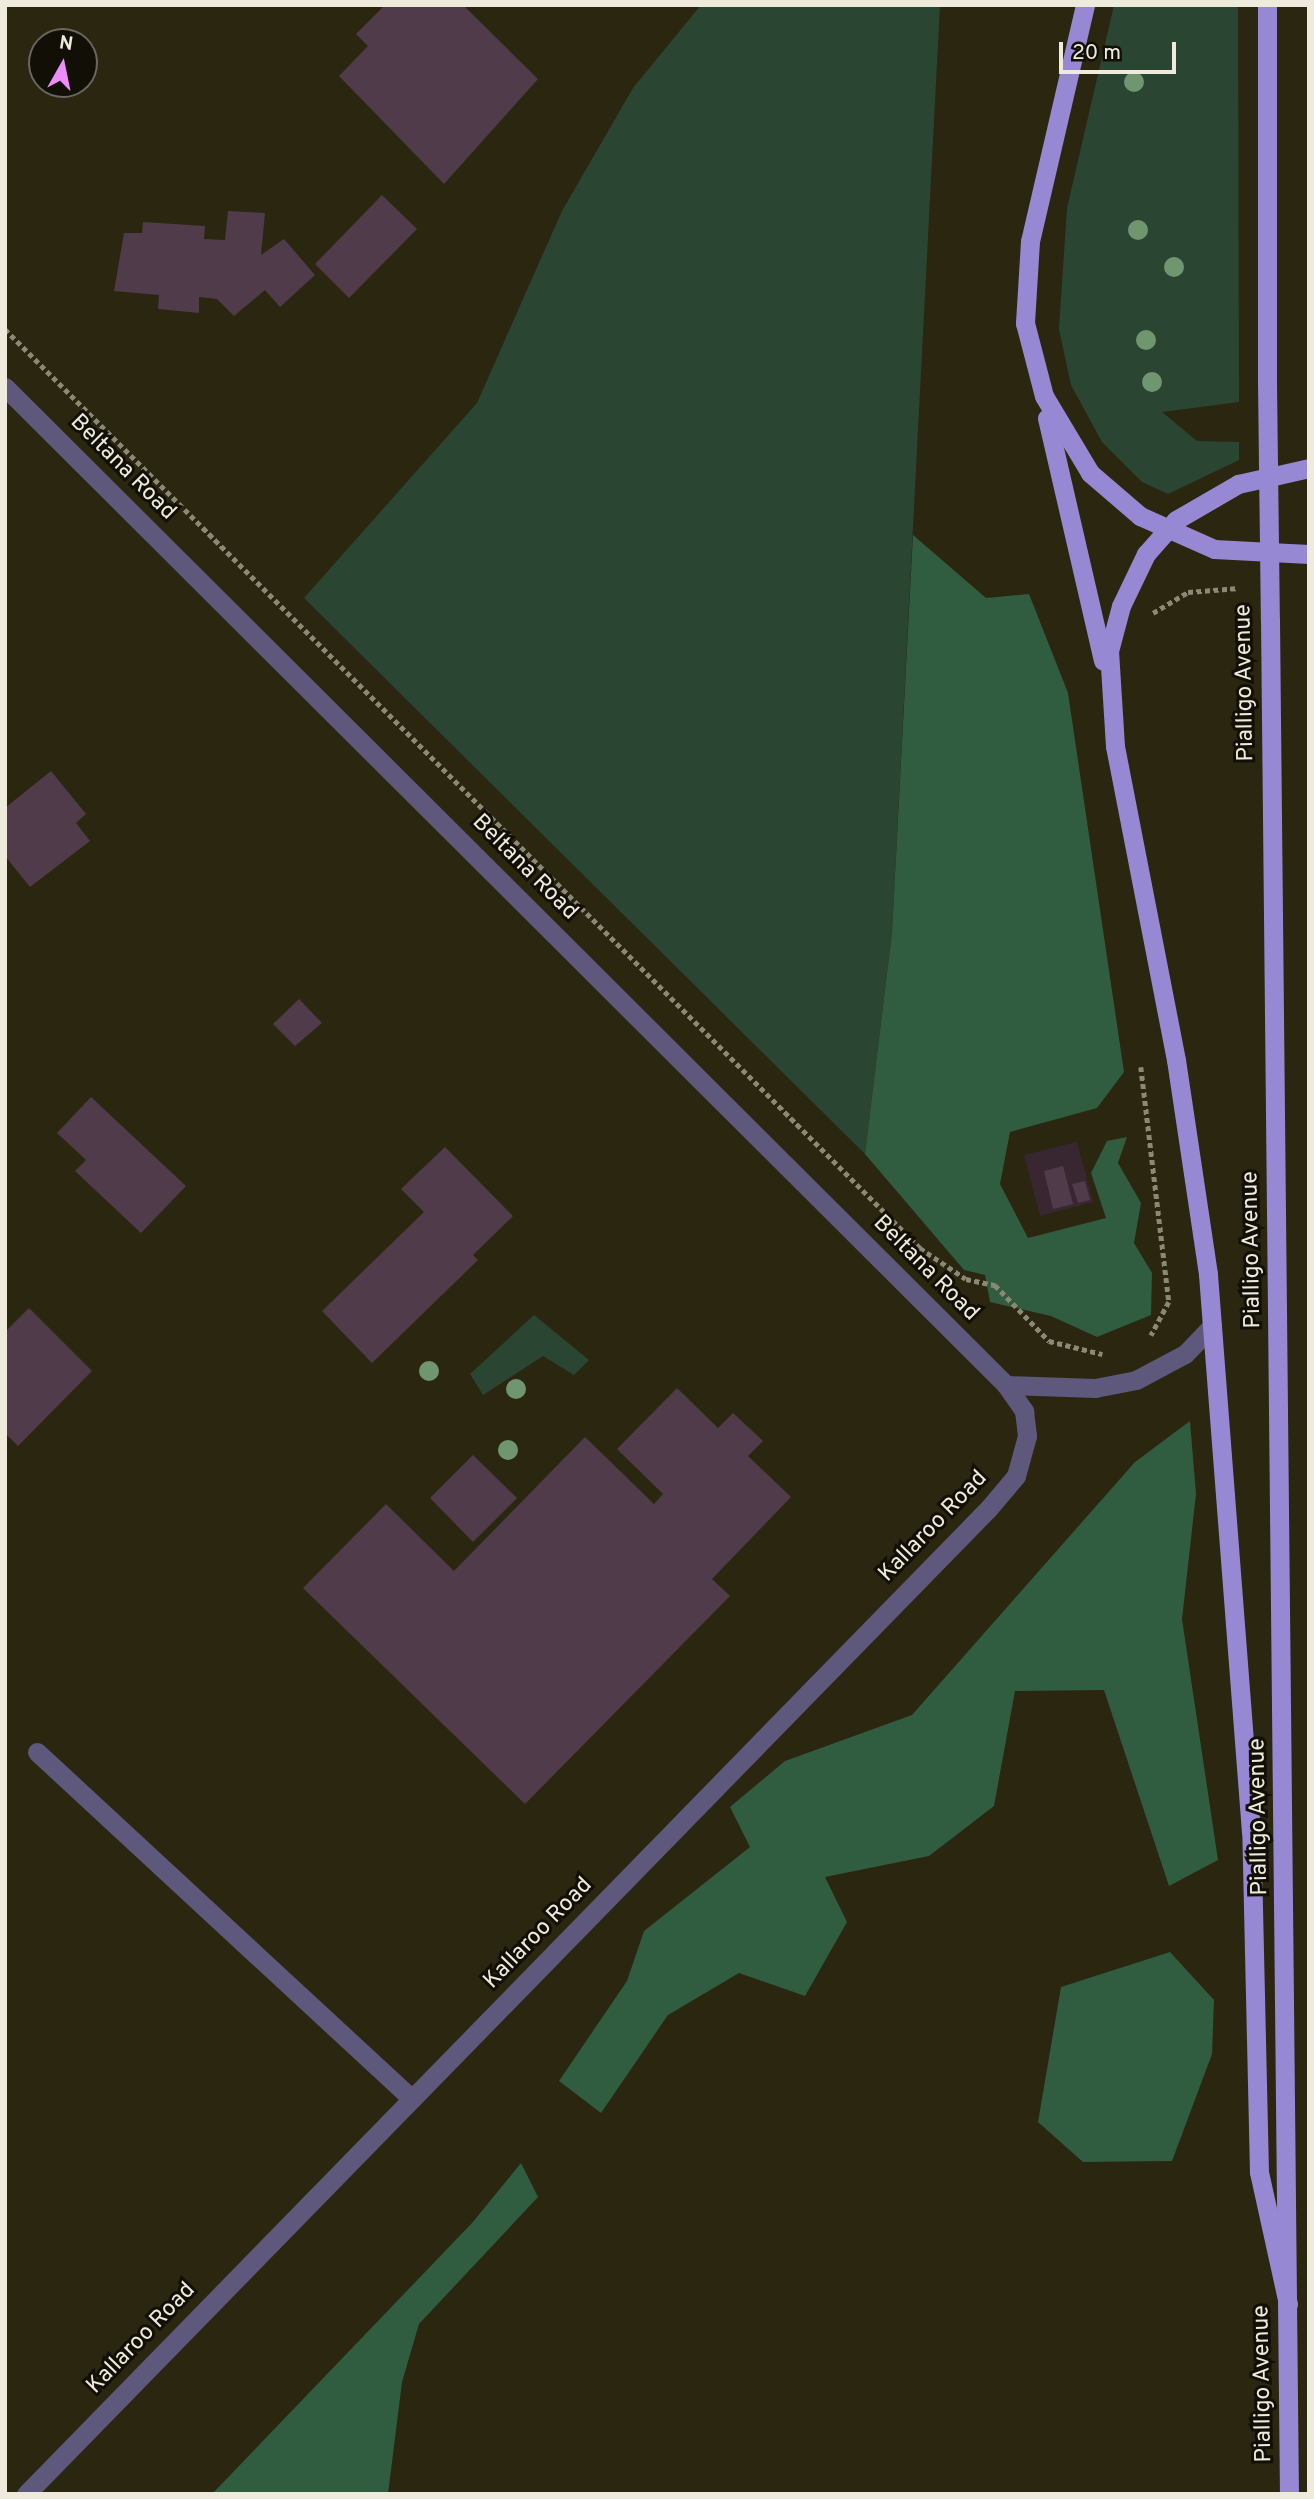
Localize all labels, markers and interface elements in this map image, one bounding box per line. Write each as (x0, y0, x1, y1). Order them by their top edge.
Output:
north arrow (28, 28, 98, 98)
scale bar (1062, 28, 1179, 72)
text: N (57, 31, 75, 57)
text: 20 m (1072, 40, 1121, 67)
street label: Beltana Road (63, 409, 181, 527)
street label: Pialligo Avenue (1231, 604, 1261, 762)
street label: Beltana Road (465, 809, 583, 927)
street label: Pialligo Avenue (1238, 1171, 1268, 1329)
street label: Beltana Road (866, 1210, 984, 1328)
street label: Kallaroo Road (874, 1465, 994, 1589)
street label: Pialligo Avenue (1245, 1738, 1275, 1896)
street label: Kallaroo Road (479, 1872, 599, 1996)
street label: Kallaroo Road (82, 2277, 202, 2401)
street label: Pialligo Avenue (1249, 2305, 1279, 2463)

